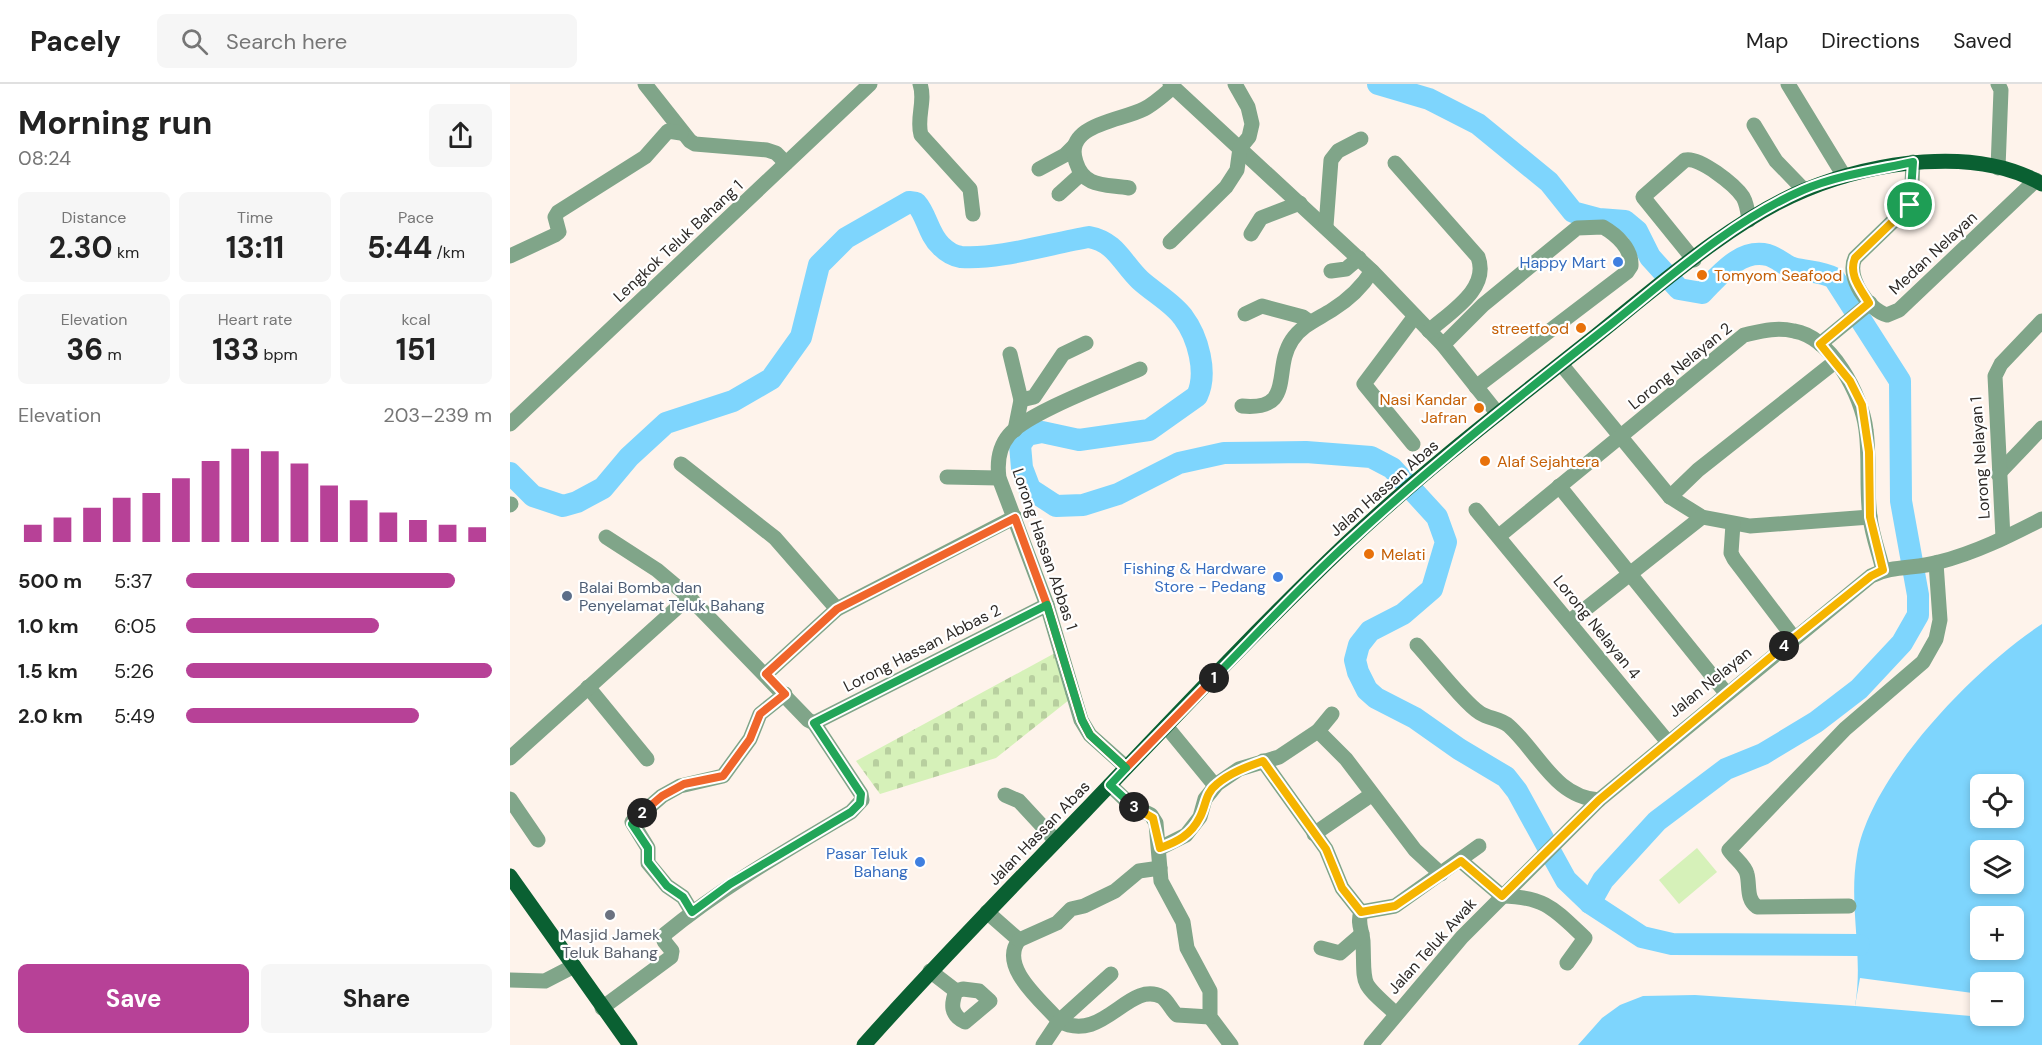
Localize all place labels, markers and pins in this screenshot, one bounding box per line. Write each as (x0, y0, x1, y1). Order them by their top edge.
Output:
pin (1884, 179, 1935, 230)
place label: Happy Mart (1520, 252, 1606, 273)
marker: Happy Mart (1611, 255, 1625, 269)
place label: Tomyom Seafood (1714, 265, 1842, 286)
marker: Tomyom Seafood (1695, 268, 1709, 282)
place label: streetfood (1491, 318, 1569, 339)
marker: streetfood (1574, 321, 1588, 335)
place label: Nasi Kandar Jafran (1380, 389, 1467, 428)
marker: Nasi Kandar Jafran (1472, 401, 1486, 415)
place label: Alaf Sejahtera (1497, 451, 1600, 472)
marker: Alaf Sejahtera (1478, 454, 1492, 468)
place label: Melati (1381, 544, 1426, 565)
marker: Melati (1362, 547, 1376, 561)
place label: Fishing & Hardware Store - Pedang (1124, 558, 1266, 597)
marker: Fishing & Hardware Store - Pedang (1271, 570, 1285, 584)
place label: Balai Bomba dan Penyelamat Teluk Bahang (579, 577, 765, 616)
marker: Balai Bomba dan Penyelamat Teluk Bahang (560, 589, 574, 603)
pin: 4 (1769, 631, 1799, 661)
pin: 1 (1199, 663, 1229, 693)
pin: 3 (1119, 792, 1149, 822)
pin: 2 (627, 798, 657, 828)
place label: Pasar Teluk Bahang (826, 843, 908, 882)
marker: Pasar Teluk Bahang (913, 855, 927, 869)
marker: Masjid Jamek Teluk Bahang (603, 908, 617, 922)
place label: Masjid Jamek Teluk Bahang (560, 924, 660, 963)

